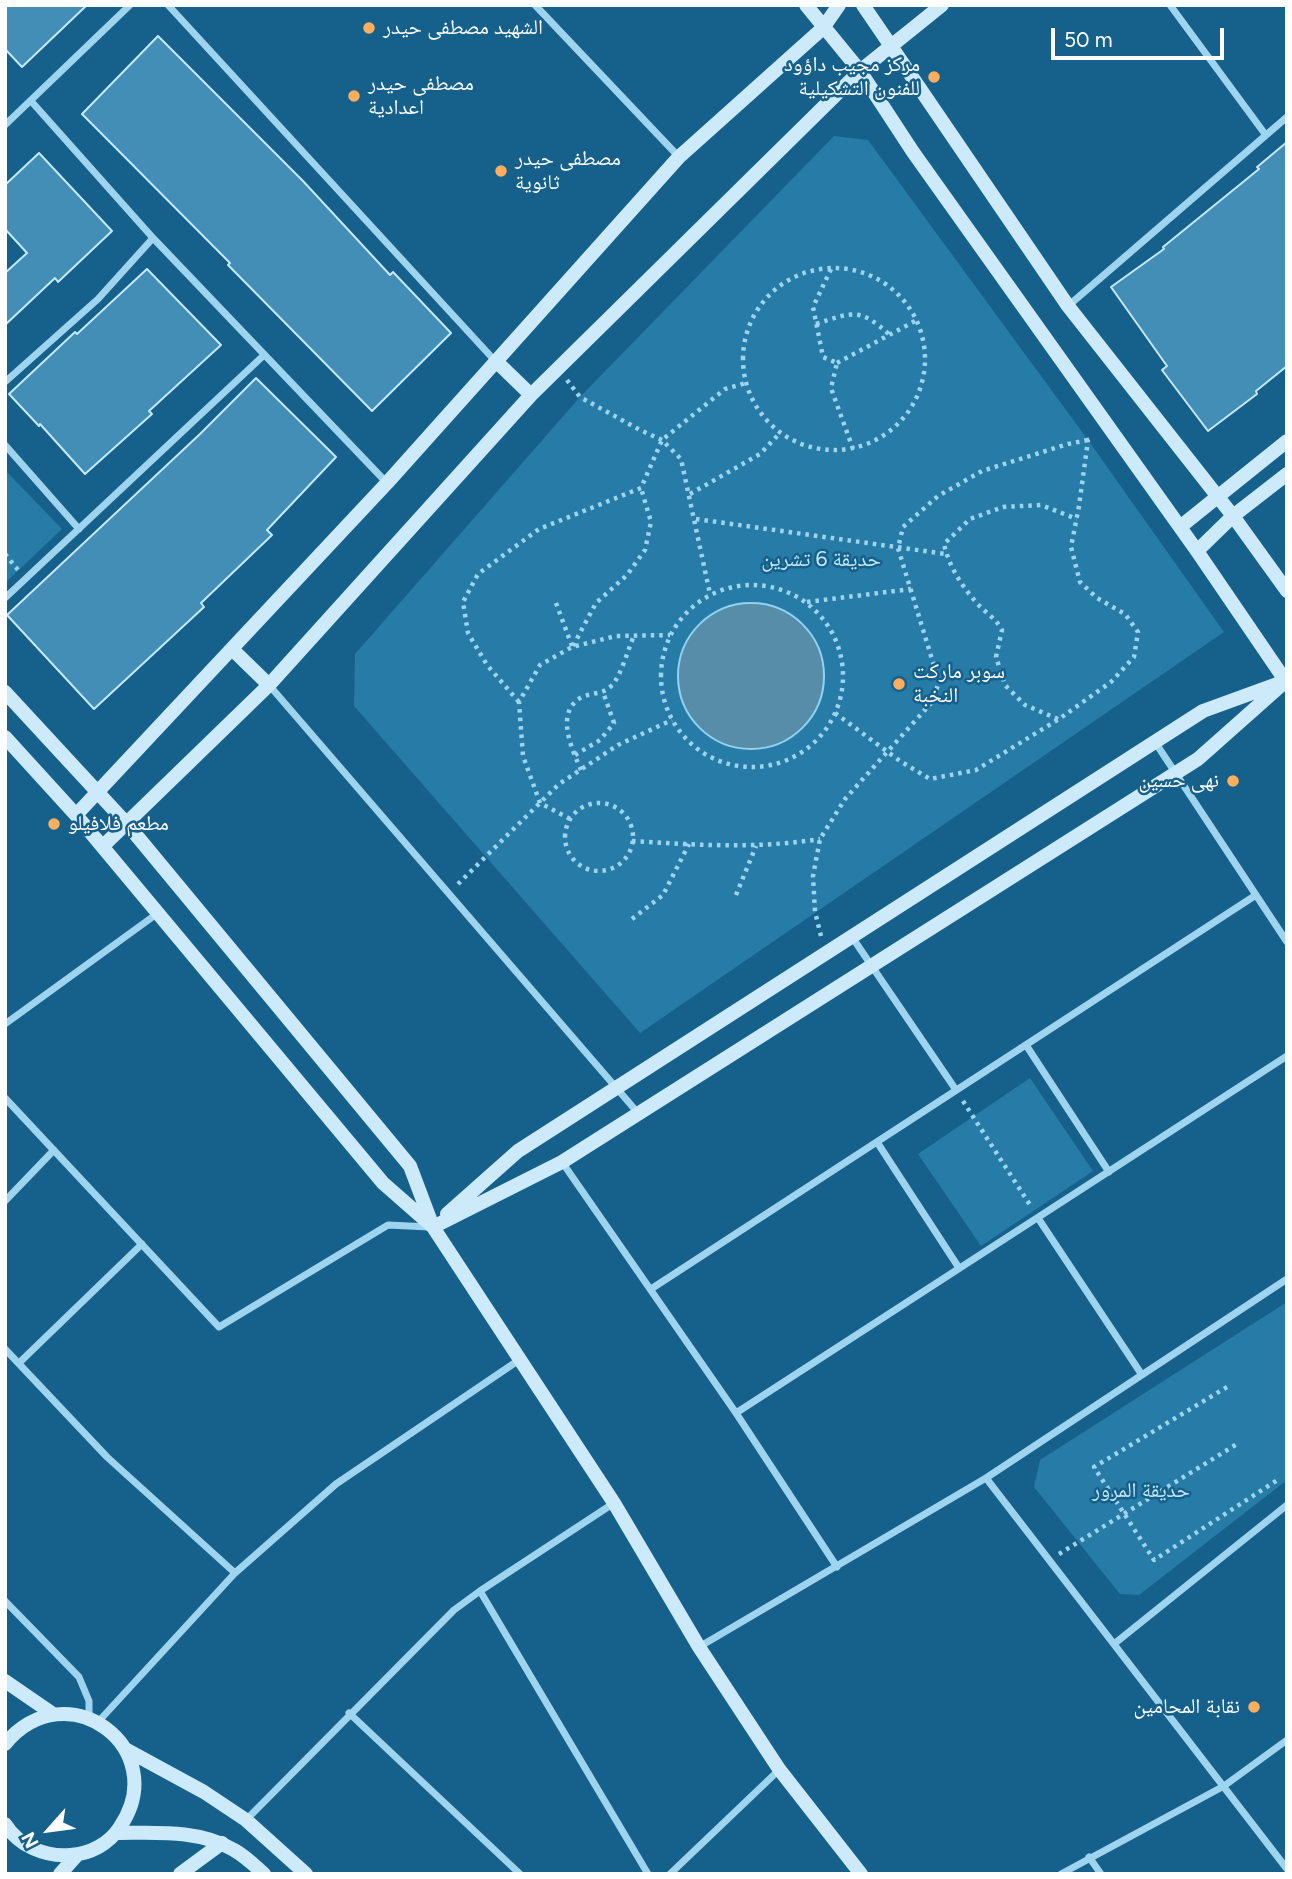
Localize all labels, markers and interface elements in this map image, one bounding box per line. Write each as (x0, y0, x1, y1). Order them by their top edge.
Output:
scale bar (1054, 14, 1227, 58)
place label: الشهيد مصطفى حيدر (383, 15, 543, 41)
marker: الشهيد مصطفى حيدر (361, 20, 377, 36)
text: 50 m (1064, 27, 1113, 52)
place label: مركز مجيب داؤود للفنون التشكيلية (784, 52, 920, 102)
marker: مركز مجيب داؤود للفنون التشكيلية (926, 69, 942, 85)
place label: مصطفى حيدر اعدادية (368, 71, 474, 121)
marker: مصطفى حيدر اعدادية (346, 88, 362, 104)
place label: مصطفى حيدر ثانوية (515, 146, 621, 196)
marker: مصطفى حيدر ثانوية (493, 163, 509, 179)
park label: حديقة 6 تشرين (761, 547, 881, 573)
place label: سوبر ماركت النخبة (913, 659, 1005, 709)
marker: سوبر ماركت النخبة (891, 676, 907, 692)
place label: نهى حسين (1138, 768, 1219, 794)
marker: نهى حسين (1225, 773, 1241, 789)
place label: مطعم فلافيلو (68, 811, 169, 837)
marker: مطعم فلافيلو (46, 816, 62, 832)
park label: حديقة المرور (1092, 1478, 1190, 1504)
place label: نقابة المحامين (1133, 1694, 1240, 1720)
marker: نقابة المحامين (1246, 1699, 1262, 1715)
north arrow (14, 1795, 84, 1865)
text: N (16, 1828, 44, 1852)

